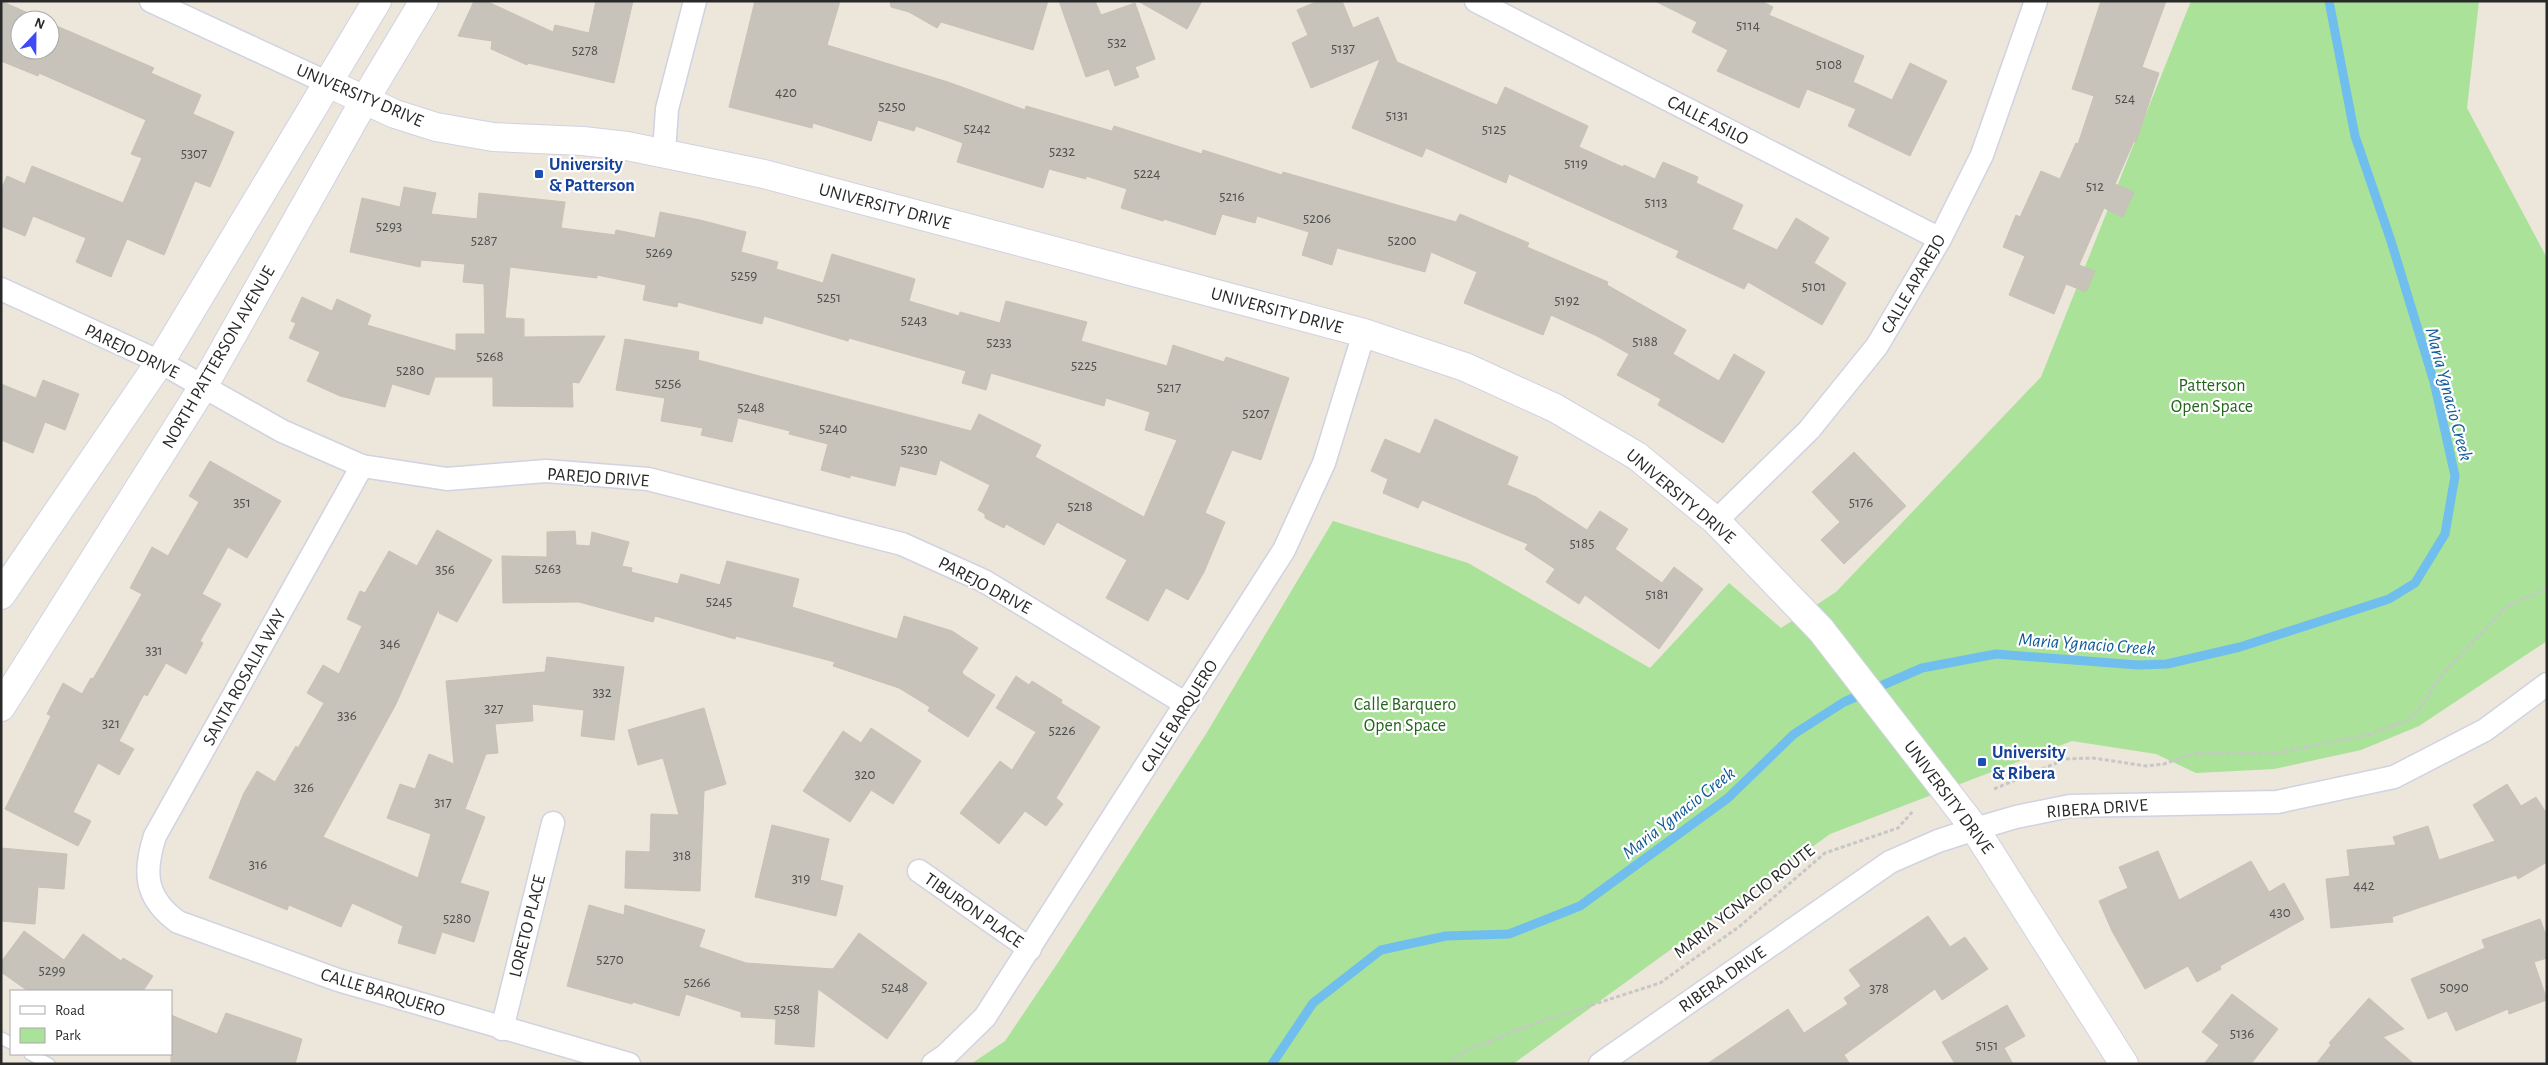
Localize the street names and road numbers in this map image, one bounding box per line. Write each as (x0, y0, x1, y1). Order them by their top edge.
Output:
street label: UNIVERSITY DRIVE (293, 61, 426, 131)
street label: CALLE ASILO (1664, 93, 1751, 149)
street label: UNIVERSITY DRIVE (817, 181, 953, 233)
street label: CALLE APAREJO (1878, 232, 1949, 337)
street label: NORTH PATTERSON AVENUE (159, 263, 279, 452)
street label: UNIVERSITY DRIVE (1209, 285, 1345, 337)
street label: PAREJO DRIVE (82, 321, 182, 383)
street label: UNIVERSITY DRIVE (1622, 446, 1739, 548)
street label: PAREJO DRIVE (546, 465, 650, 491)
street label: PAREJO DRIVE (935, 554, 1034, 618)
street label: SANTA ROSALIA WAY (200, 606, 290, 749)
street label: CALLE BARQUERO (1138, 657, 1222, 776)
street label: UNIVERSITY DRIVE (1900, 738, 1997, 858)
street label: RIBERA DRIVE (2046, 796, 2149, 822)
street label: MARIA YGNACIO ROUTE (1671, 841, 1819, 962)
street label: TIBURON PLACE (921, 870, 1026, 952)
street label: LORETO PLACE (507, 873, 549, 979)
street label: RIBERA DRIVE (1676, 943, 1770, 1016)
street label: CALLE BARQUERO (318, 965, 447, 1020)

